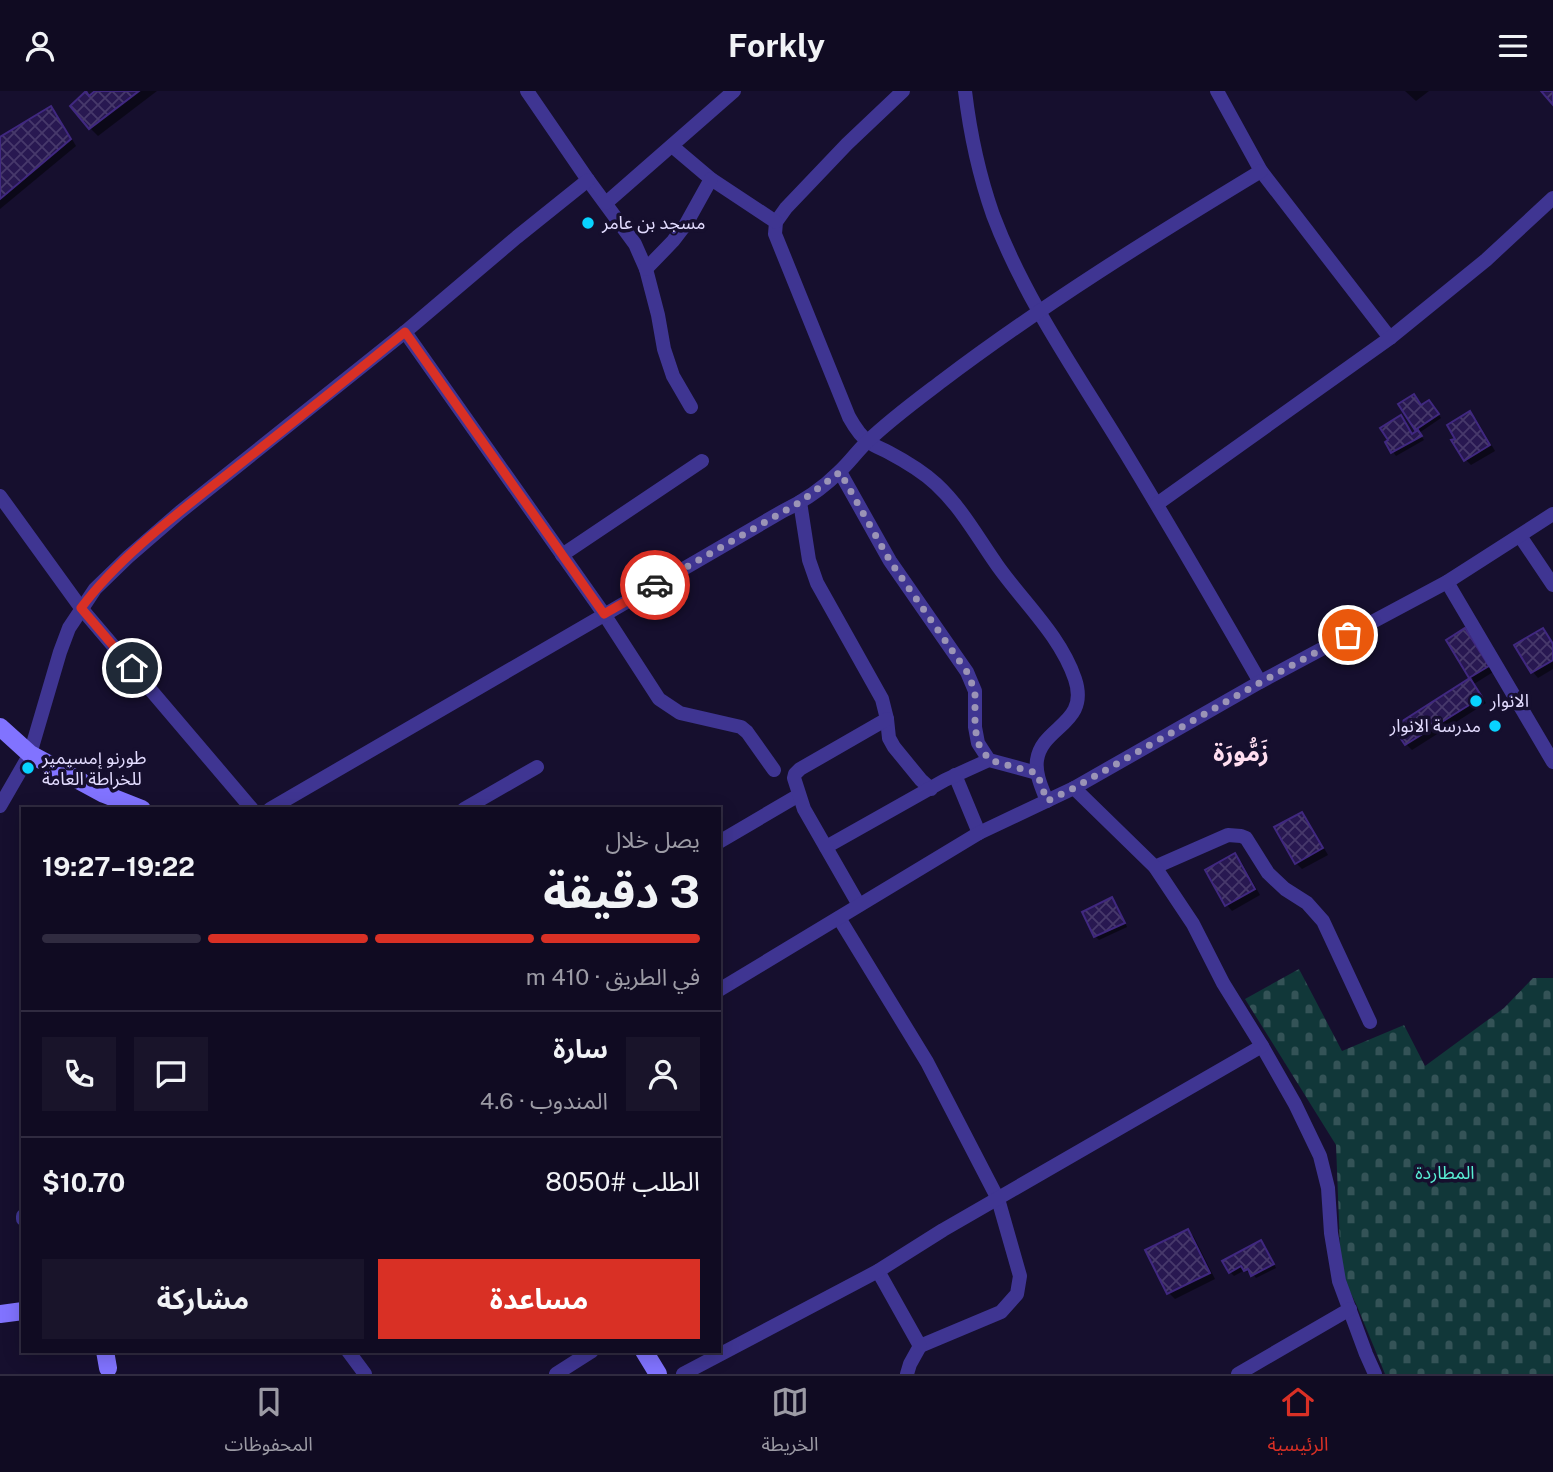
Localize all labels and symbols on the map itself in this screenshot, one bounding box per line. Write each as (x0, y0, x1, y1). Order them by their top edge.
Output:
place label: مسجد بن عامر (601, 212, 705, 234)
marker: مسجد بن عامر (580, 215, 596, 231)
courier (620, 550, 690, 620)
pin (1318, 605, 1378, 665)
pin (102, 638, 162, 698)
place label: الانوار (1489, 690, 1529, 712)
marker: الانوار (1468, 693, 1484, 709)
place label: مدرسة الانوار (1389, 715, 1481, 737)
marker: مدرسة الانوار (1487, 718, 1503, 734)
district label: زَمُّورَة (1213, 737, 1269, 767)
place label: طورنو إمسيمير للخراطة العامة (41, 747, 146, 790)
marker: طورنو إمسيمير للخراطة العامة (20, 760, 36, 776)
park label: المطاردة (1415, 1162, 1475, 1184)

